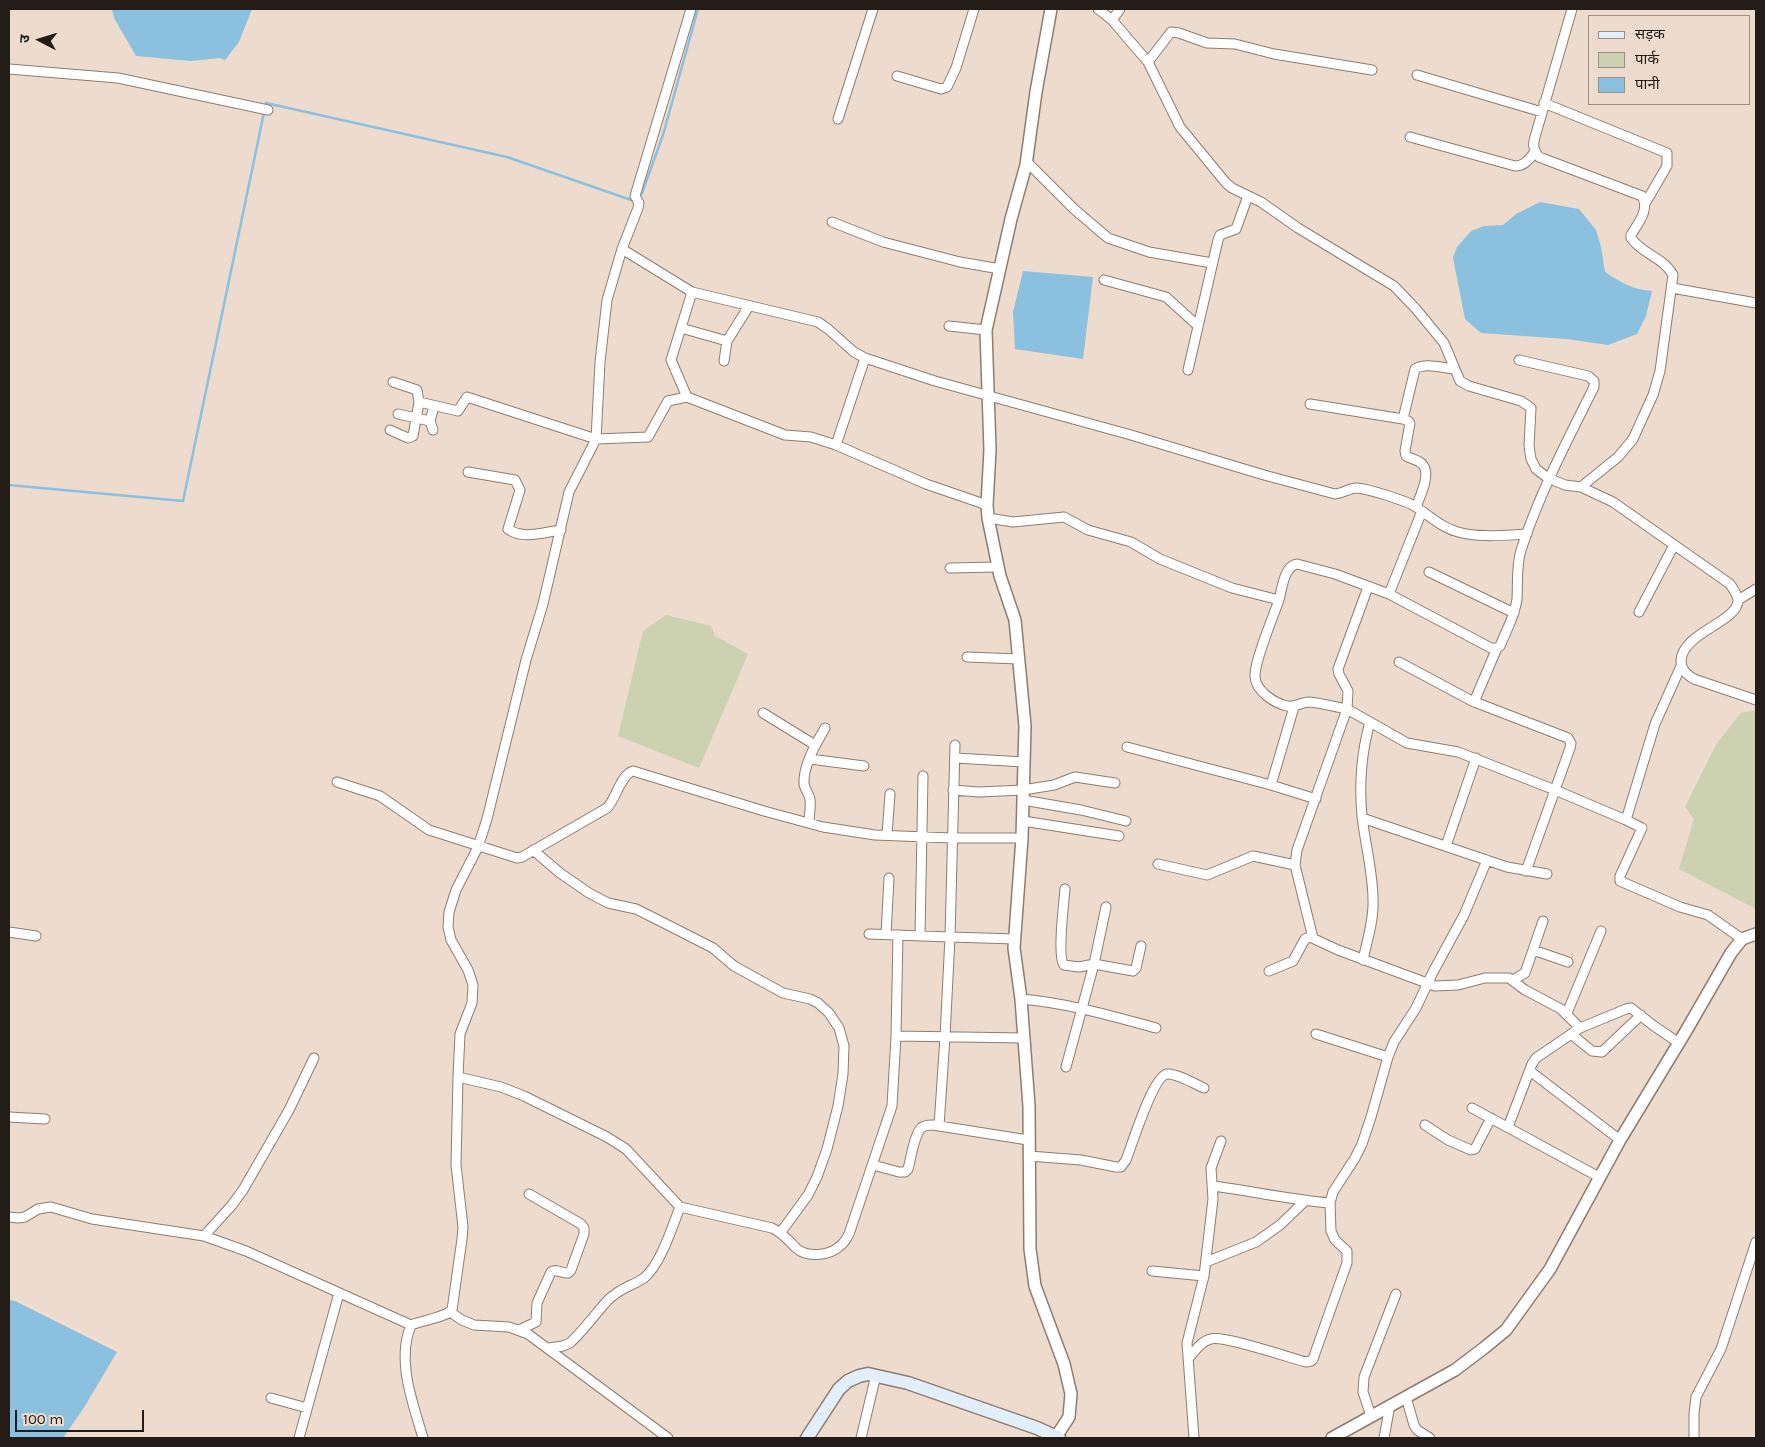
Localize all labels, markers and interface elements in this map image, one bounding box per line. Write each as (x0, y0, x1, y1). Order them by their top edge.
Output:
north arrow (15, 15, 65, 65)
legend (1588, 15, 1750, 105)
text: सड़क (1635, 25, 1665, 43)
text: उ (16, 34, 33, 43)
text: पार्क (1635, 50, 1659, 68)
text: पानी (1635, 75, 1660, 93)
scale bar (18, 1400, 146, 1432)
text: 100 m (23, 1410, 63, 1428)

